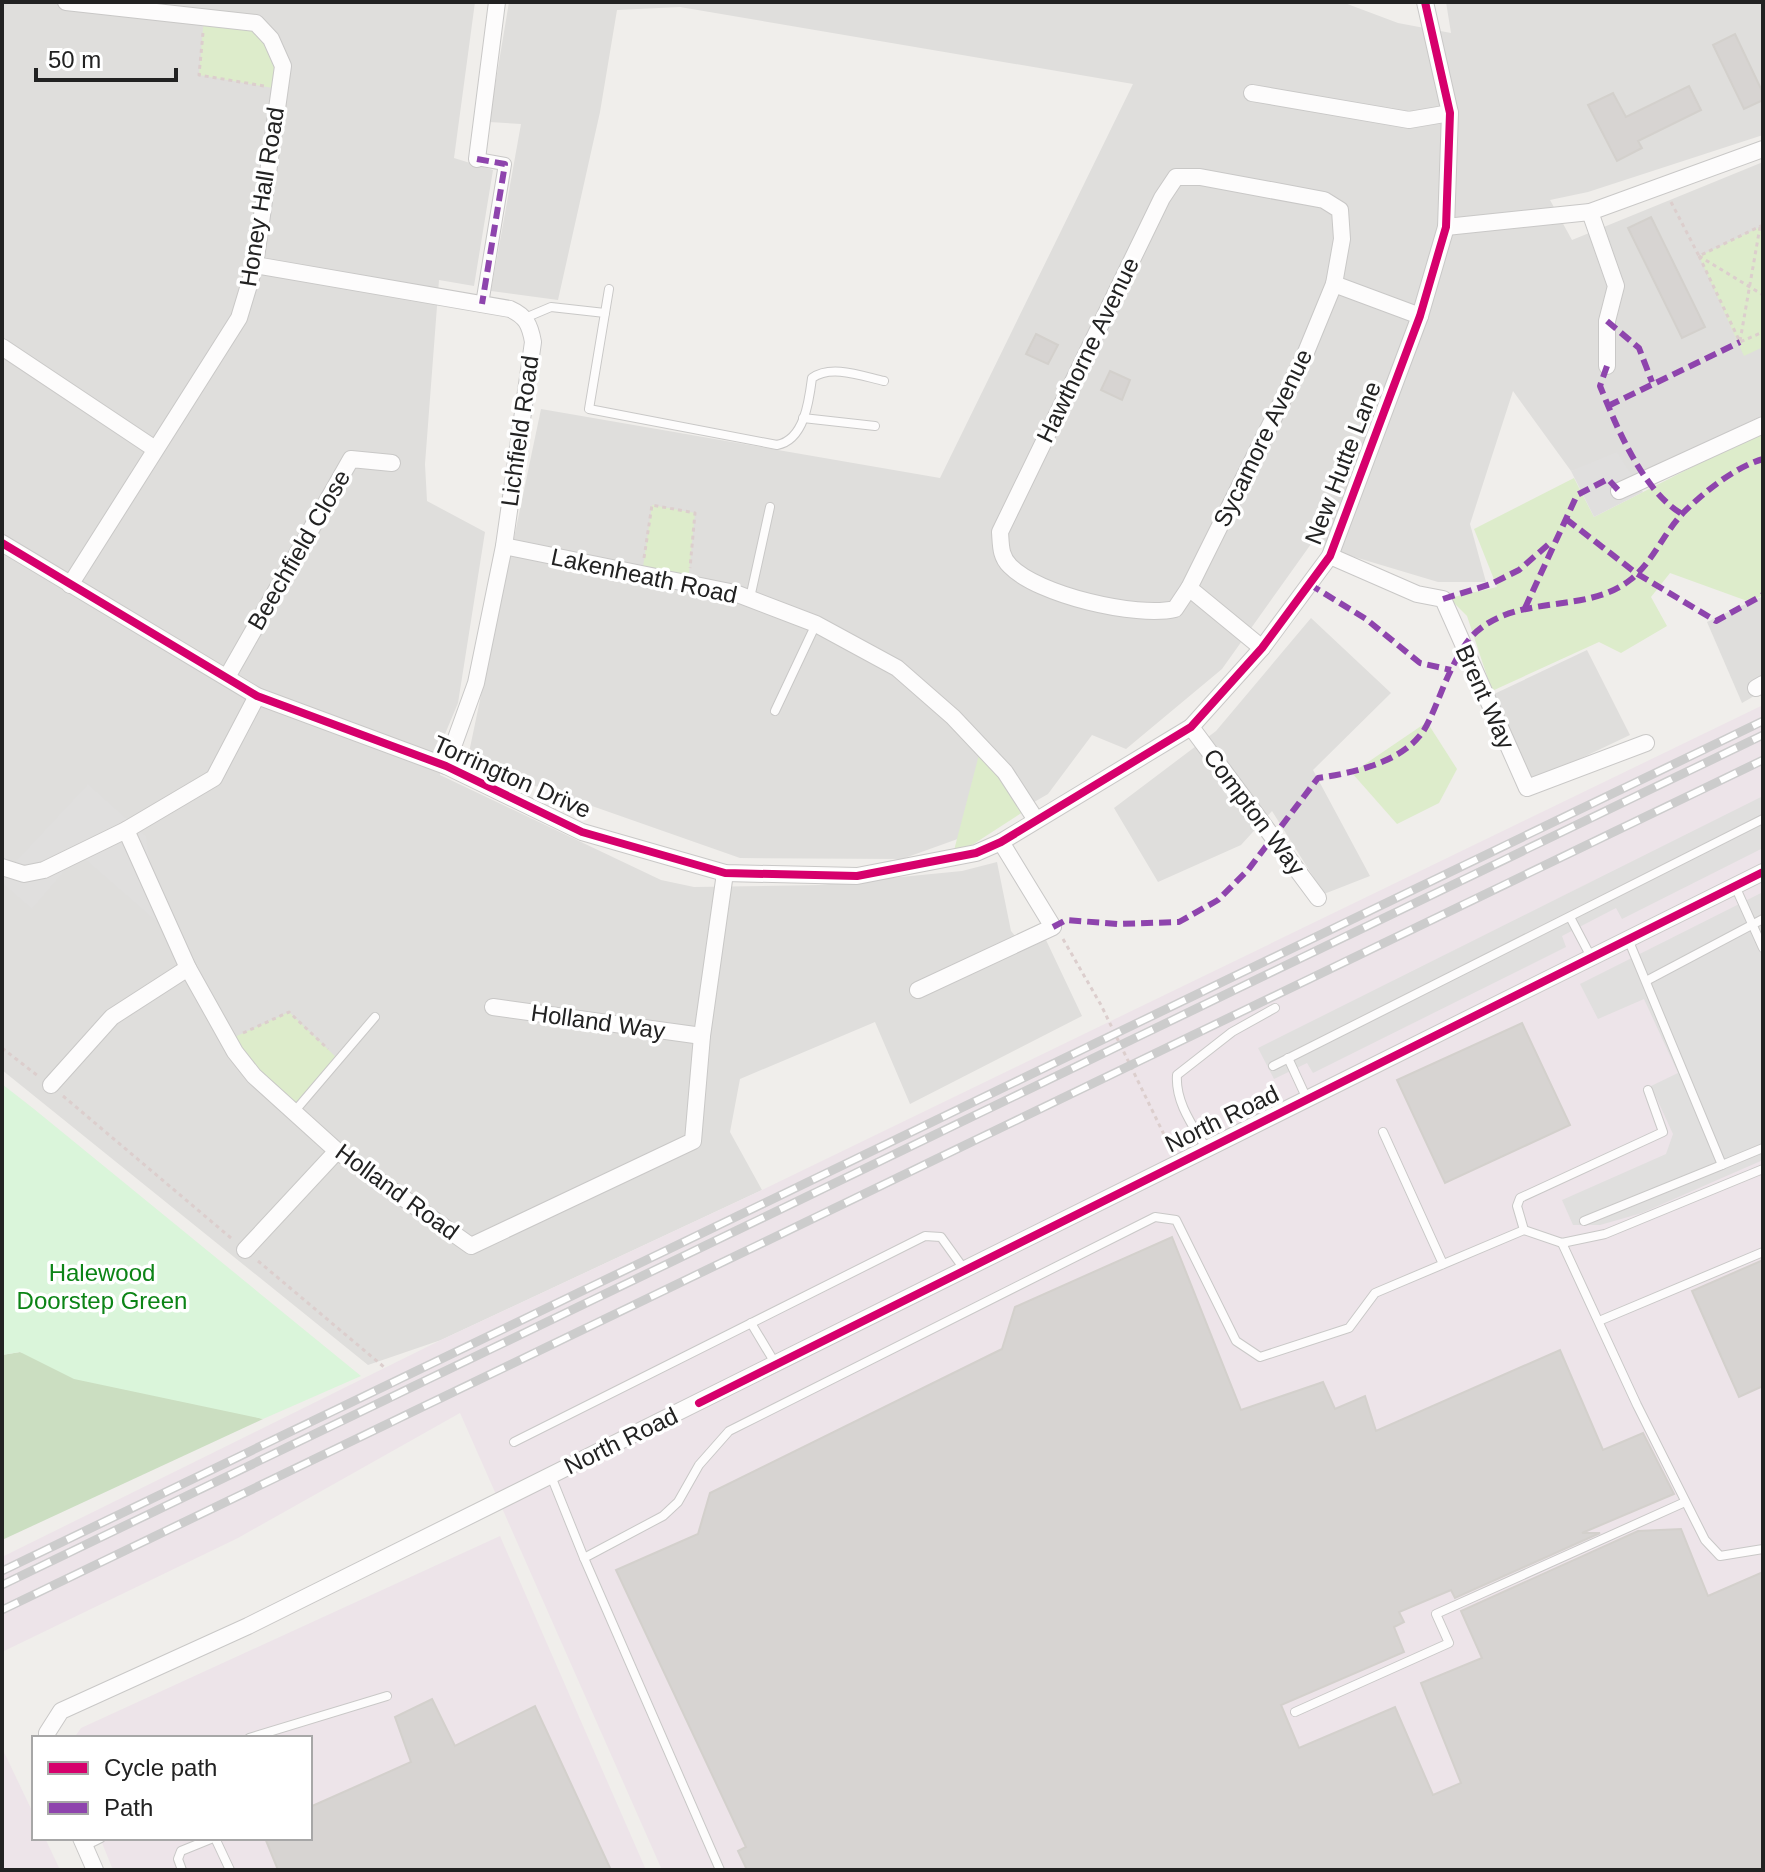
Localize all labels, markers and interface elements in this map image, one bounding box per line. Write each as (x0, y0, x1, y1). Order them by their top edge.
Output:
scale bar (36, 32, 176, 82)
text: 50 m (48, 46, 101, 73)
street label: Honey Hall Road (234, 105, 289, 289)
street label: Hawthorne Avenue (1031, 253, 1144, 447)
street label: Sycamore Avenue (1208, 345, 1317, 531)
street label: Lichfield Road (496, 354, 543, 508)
street label: New Hutte Lane (1299, 378, 1386, 548)
street label: Beechfield Close (242, 465, 355, 634)
street label: Lakenheath Road (549, 543, 740, 608)
street label: Brent Way (1451, 641, 1520, 753)
street label: Torrington Drive (429, 730, 595, 823)
street label: Compton Way (1198, 743, 1311, 880)
street label: Holland Way (529, 999, 667, 1044)
street label: North Road (1161, 1080, 1283, 1158)
street label: Holland Road (331, 1138, 464, 1245)
park label: Halewood Doorstep Green (17, 1259, 187, 1314)
street label: North Road (560, 1402, 682, 1480)
legend (32, 1736, 312, 1840)
text: Cycle path (104, 1754, 217, 1781)
text: Path (104, 1794, 153, 1821)

